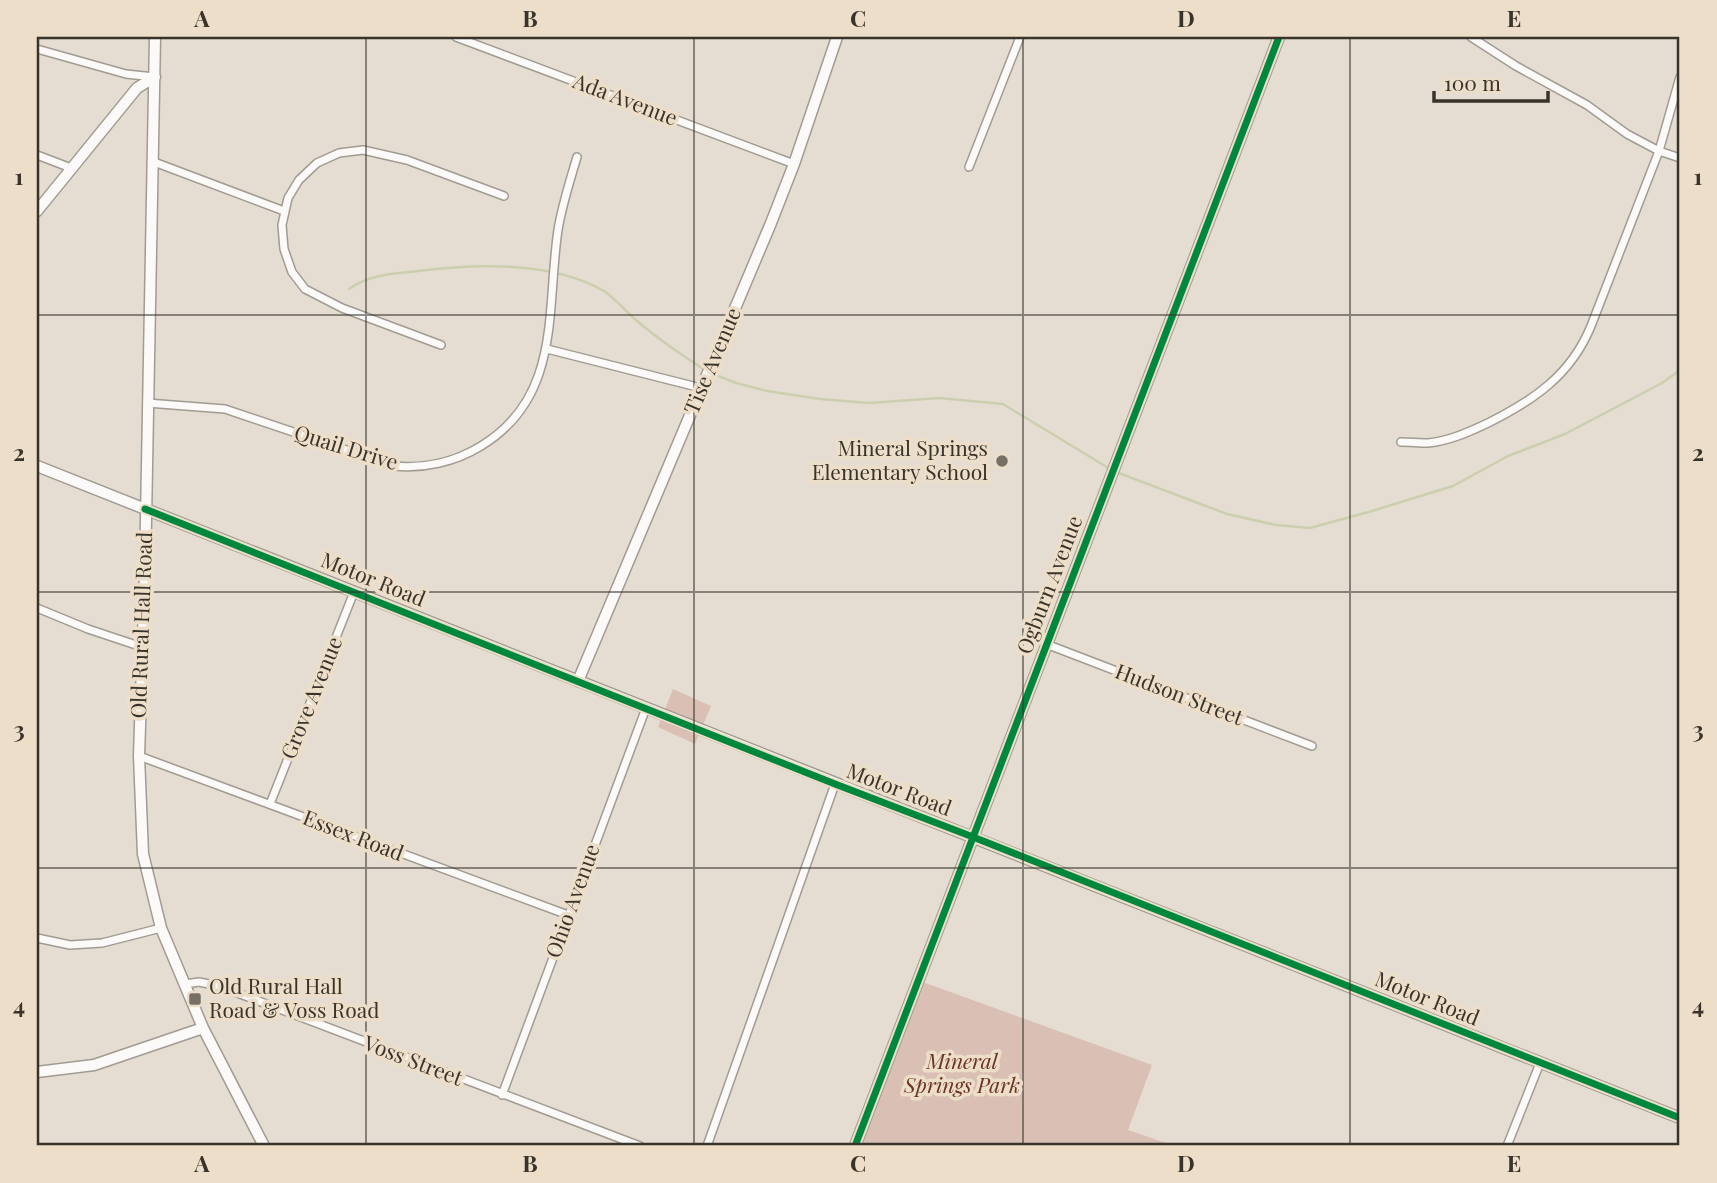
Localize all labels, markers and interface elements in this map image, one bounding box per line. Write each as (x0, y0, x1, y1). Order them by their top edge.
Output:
text: A (193, 2, 210, 33)
text: B (522, 2, 538, 33)
text: C (850, 2, 866, 33)
text: D (1177, 2, 1195, 33)
text: E (1507, 2, 1521, 33)
scale bar (1434, 60, 1547, 104)
street label: Ada Avenue (569, 65, 682, 131)
text: 100 m (1444, 68, 1501, 96)
text: 1 (15, 160, 24, 191)
text: 1 (1694, 160, 1703, 191)
street label: Tise Avenue (676, 303, 746, 418)
street label: Quail Drive (291, 417, 402, 475)
place label: Mineral Springs Elementary School (812, 433, 988, 485)
text: 2 (13, 436, 25, 467)
text: 2 (1692, 436, 1704, 467)
marker: Mineral Springs Elementary School (994, 453, 1010, 469)
street label: Ogburn Avenue (1009, 511, 1087, 658)
street label: Old Rural Hall Road (123, 531, 157, 719)
street label: Motor Road (317, 545, 430, 612)
street label: Grove Avenue (273, 632, 347, 763)
street label: Hudson Street (1112, 656, 1248, 731)
text: 3 (13, 713, 25, 744)
text: 3 (1692, 713, 1704, 744)
street label: Motor Road (843, 755, 956, 821)
street label: Essex Road (299, 802, 408, 866)
street label: Ohio Avenue (538, 840, 605, 961)
street label: Motor Road (1371, 964, 1484, 1031)
place label: Old Rural Hall Road & Voss Road (209, 971, 379, 1023)
text: 4 (13, 989, 25, 1020)
text: 4 (1692, 989, 1704, 1020)
marker: Old Rural Hall Road & Voss Road (187, 991, 203, 1007)
street label: Voss Street (359, 1027, 468, 1091)
park label: Mineral Springs Park (903, 1046, 1020, 1098)
text: A (193, 1147, 210, 1178)
text: B (522, 1147, 538, 1178)
text: C (850, 1147, 866, 1178)
text: D (1177, 1147, 1195, 1178)
text: E (1507, 1147, 1521, 1178)

